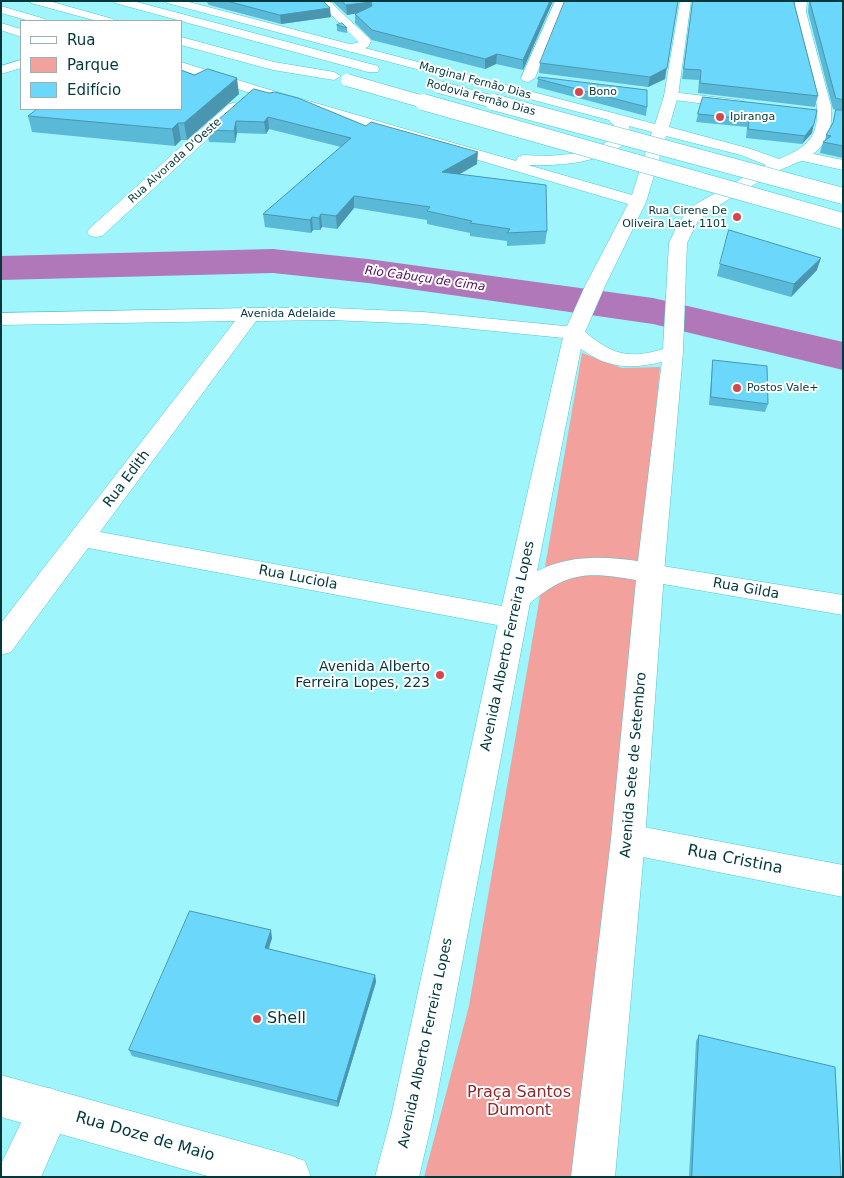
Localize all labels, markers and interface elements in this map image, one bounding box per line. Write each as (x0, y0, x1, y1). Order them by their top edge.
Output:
legend (20, 20, 182, 110)
text: Rua (67, 31, 95, 49)
text: Parque (67, 56, 119, 74)
street label: Marginal Fernão Dias (417, 60, 533, 102)
street label: Rodovia Fernão Dias (425, 77, 537, 119)
text: Edifício (67, 81, 121, 99)
place label: Bono (589, 85, 617, 99)
marker: Bono (573, 86, 585, 98)
place label: Ipiranga (730, 110, 775, 124)
marker: Ipiranga (714, 111, 726, 123)
street label: Rua Alvorada D'Oeste (126, 116, 224, 206)
place label: Rua Cirene De Oliveira Laet, 1101 (622, 204, 727, 230)
marker: Rua Cirene De Oliveira Laet, 1101 (731, 211, 743, 223)
water label: Rio Cabuçu de Cima (364, 263, 486, 295)
street label: Avenida Adelaide (240, 307, 336, 321)
place label: Postos Vale+ (747, 381, 818, 395)
marker: Postos Vale+ (731, 382, 743, 394)
street label: Rua Edith (100, 447, 154, 511)
street label: Avenida Alberto Ferreira Lopes (477, 539, 539, 753)
street label: Rua Luciola (257, 562, 339, 594)
street label: Rua Gilda (712, 575, 780, 603)
place label: Avenida Alberto Ferreira Lopes, 223 (295, 659, 430, 692)
marker: Avenida Alberto Ferreira Lopes, 223 (434, 669, 446, 681)
street label: Avenida Sete de Setembro (618, 671, 650, 859)
street label: Rua Cristina (686, 841, 784, 879)
street label: Avenida Alberto Ferreira Lopes (395, 936, 457, 1150)
place label: Shell (267, 1009, 306, 1029)
marker: Shell (251, 1013, 263, 1025)
park label: Praça Santos Dumont (467, 1083, 571, 1121)
street label: Rua Doze de Maio (73, 1108, 217, 1166)

